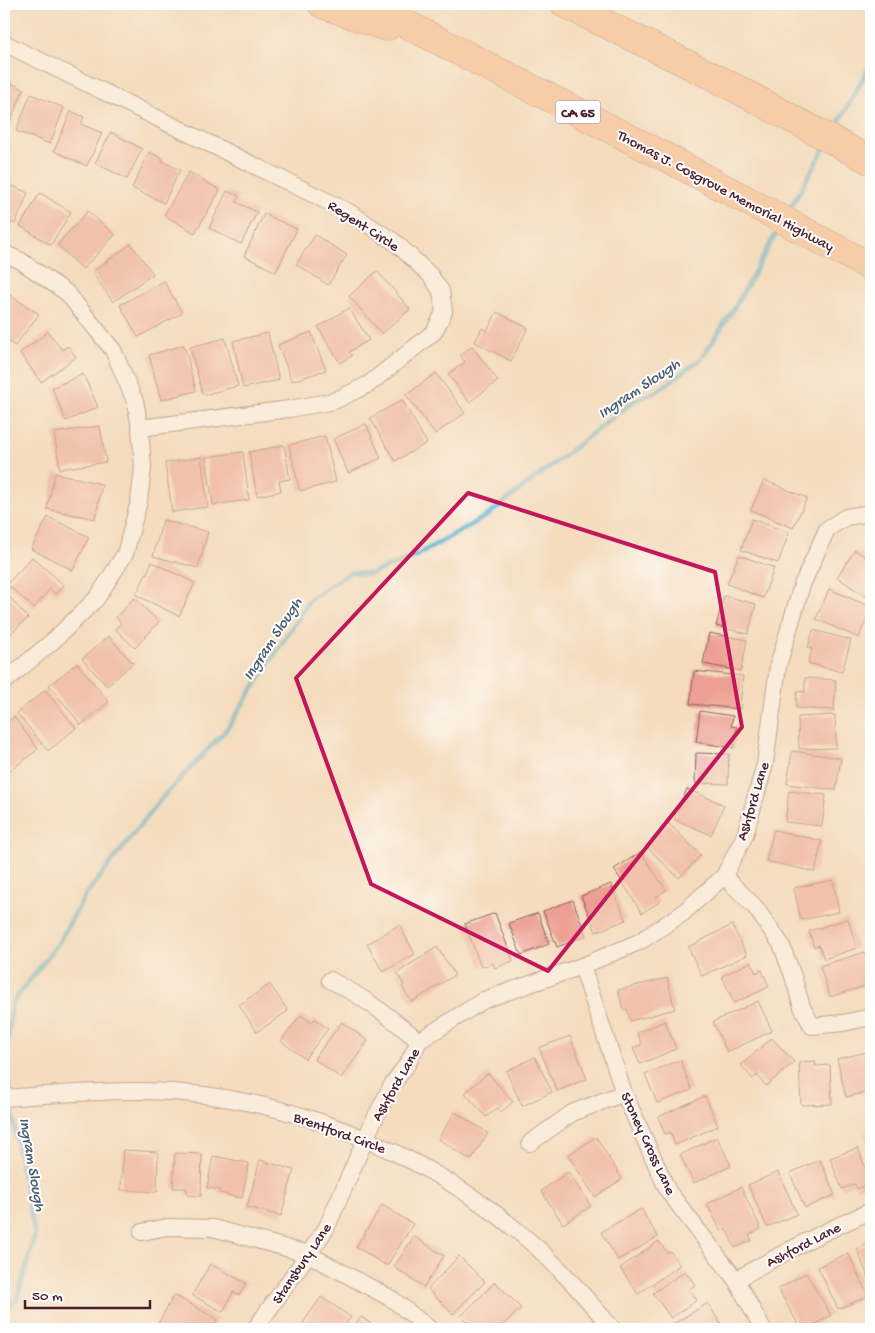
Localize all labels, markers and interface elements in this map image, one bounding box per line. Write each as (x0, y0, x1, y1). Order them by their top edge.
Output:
road number: CA 65 (556, 100, 600, 124)
street label: Thomas J. Cosgrove Memorial Highway (613, 126, 837, 257)
street label: Regent Circle (324, 197, 402, 257)
water label: Ingram Slough (595, 355, 685, 424)
water label: Ingram Slough (240, 595, 308, 685)
street label: Ashford Lane (733, 760, 774, 843)
street label: Ashford Lane (369, 1045, 425, 1125)
street label: Stoney Cross Lane (616, 1090, 679, 1198)
street label: Brentford Circle (290, 1109, 388, 1159)
water label: Ingram Slough (13, 1116, 48, 1213)
street label: Ashford Lane (764, 1219, 844, 1272)
street label: Stansbury Lane (269, 1220, 337, 1308)
scale bar (25, 1278, 150, 1310)
text: 50 m (32, 1288, 63, 1306)

